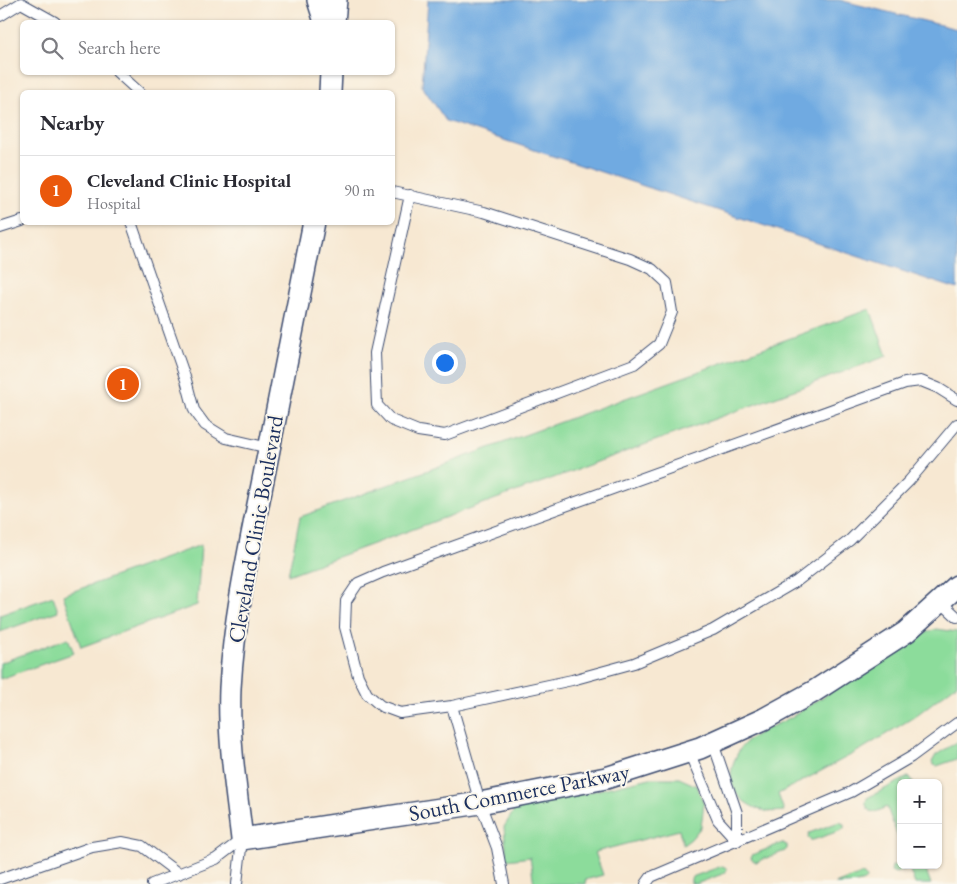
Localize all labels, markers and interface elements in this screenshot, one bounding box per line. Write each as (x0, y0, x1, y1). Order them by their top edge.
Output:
search box (20, 20, 395, 75)
icon: search (38, 34, 66, 62)
text: Search here (78, 35, 160, 60)
text: Nearby (40, 109, 104, 136)
text: Cleveland Clinic Hospital (87, 168, 291, 193)
text: 1 (52, 180, 60, 201)
text: 90 m (344, 180, 375, 201)
text: Hospital (87, 193, 141, 214)
your location (432, 350, 458, 376)
pin: 1 (107, 365, 139, 403)
street label: Cleveland Clinic Boulevard (221, 412, 290, 645)
street label: South Commerce Parkway (406, 757, 632, 828)
map controls (897, 779, 942, 869)
button: + (897, 779, 942, 824)
button: − (897, 824, 942, 869)

